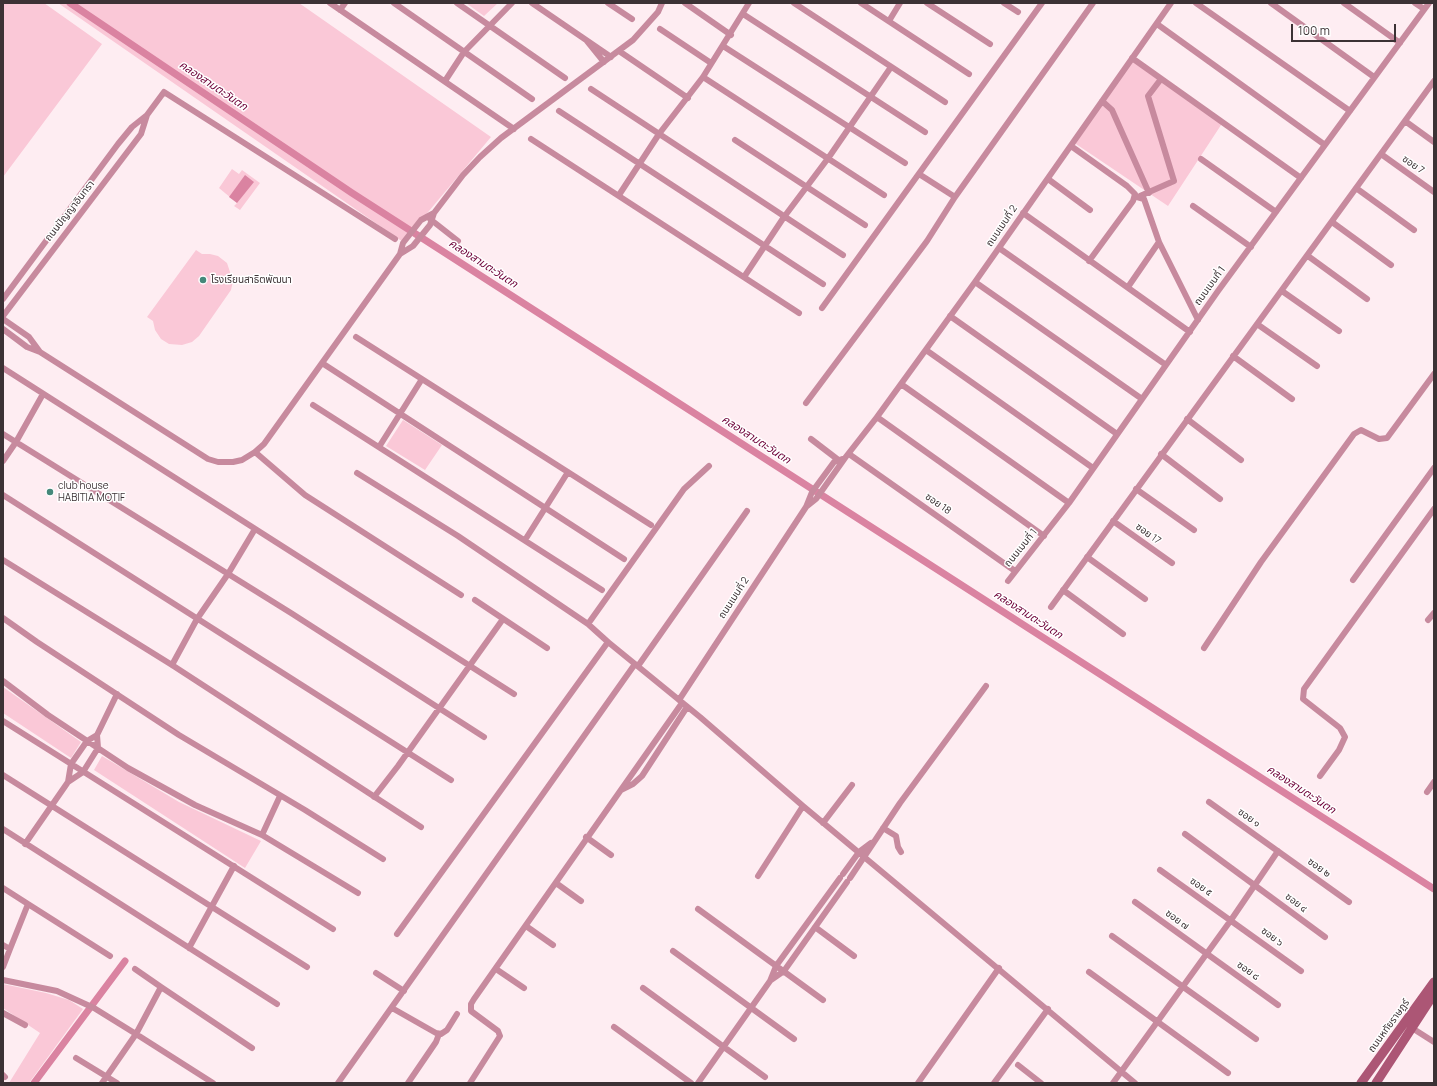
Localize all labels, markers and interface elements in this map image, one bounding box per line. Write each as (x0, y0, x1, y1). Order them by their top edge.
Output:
scale bar (1293, 16, 1398, 42)
text: 100 m (1298, 22, 1330, 39)
water label: คลองสามตะวันตก (176, 58, 250, 114)
street label: ซอย 7 (1400, 153, 1426, 177)
street label: ถนนปัญญาอินทรา (43, 178, 97, 244)
street label: ถนนเมนที่ 2 (984, 203, 1020, 249)
water label: คลองสามตะวันตก (446, 237, 520, 291)
street label: ถนนเมนที่ 1 (1192, 264, 1228, 308)
place label: โรงเรียนสาธิตพัฒนา (211, 274, 292, 286)
marker: โรงเรียนสาธิตพัฒนา (198, 275, 208, 285)
water label: คลองสามตะวันตก (719, 413, 793, 467)
place label: club house HABITIA MOTIF (58, 480, 125, 504)
marker: club house HABITIA MOTIF (45, 487, 55, 497)
street label: ซอย 18 (923, 491, 953, 517)
street label: ซอย 17 (1133, 521, 1163, 547)
street label: ถนนเมนที่ 1 (1002, 527, 1040, 569)
street label: ถนนเมนที่ 2 (716, 575, 752, 621)
water label: คลองสามตะวันตก (991, 588, 1065, 642)
water label: คลองสามตะวันตก (1264, 763, 1338, 817)
street label: ซอย ๑ (1235, 806, 1263, 830)
street label: ซอย ๒ (1305, 856, 1333, 880)
street label: ซอย ๕ (1187, 875, 1215, 899)
street label: ซอย ๔ (1283, 891, 1309, 915)
street label: ซอย ๗ (1163, 907, 1191, 933)
street label: ซอย ๖ (1259, 925, 1285, 949)
street label: ซอย ๘ (1234, 959, 1262, 983)
street label: ถนนหทัยราษฎร์ (1366, 997, 1412, 1055)

